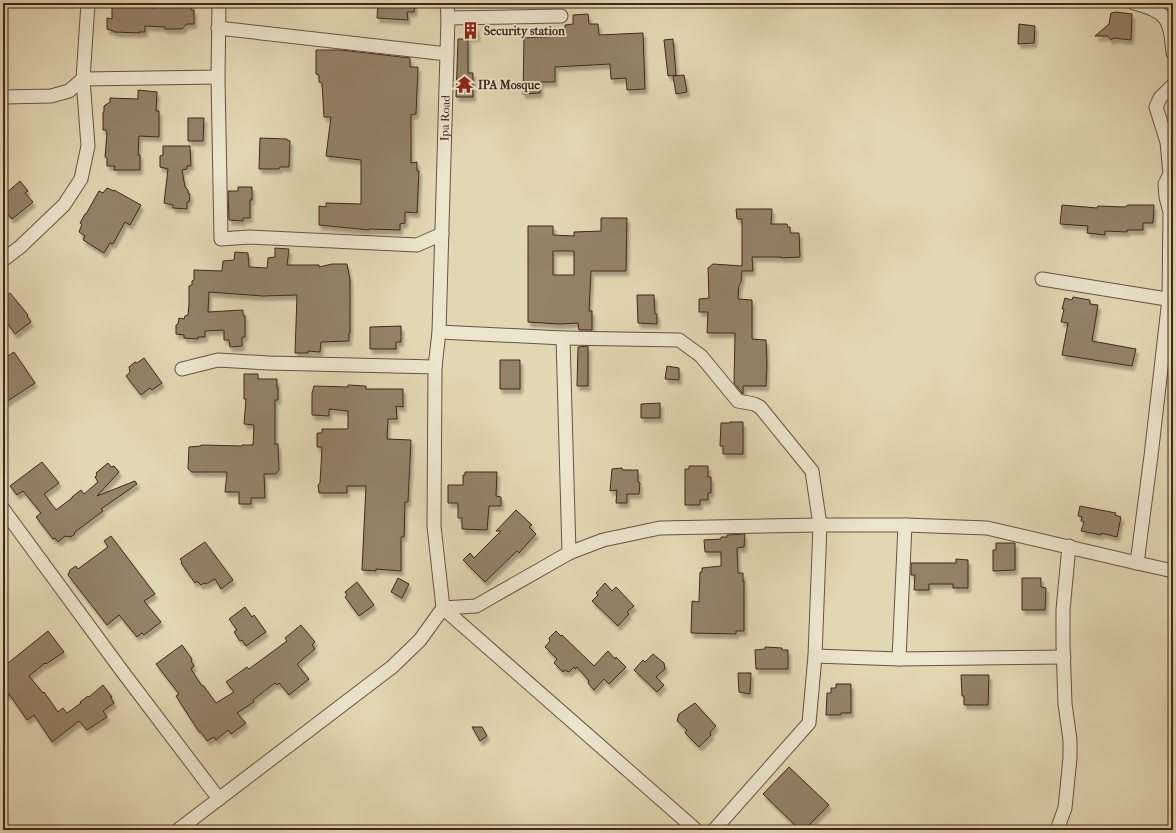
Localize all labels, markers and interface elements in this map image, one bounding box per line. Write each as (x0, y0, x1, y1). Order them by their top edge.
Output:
building icon: Security station (461, 21, 481, 41)
place label: Security station (484, 24, 566, 39)
temple icon: IPA Mosque (455, 75, 475, 95)
place label: IPA Mosque (478, 78, 540, 93)
street label: Ipa Road (437, 94, 453, 141)

